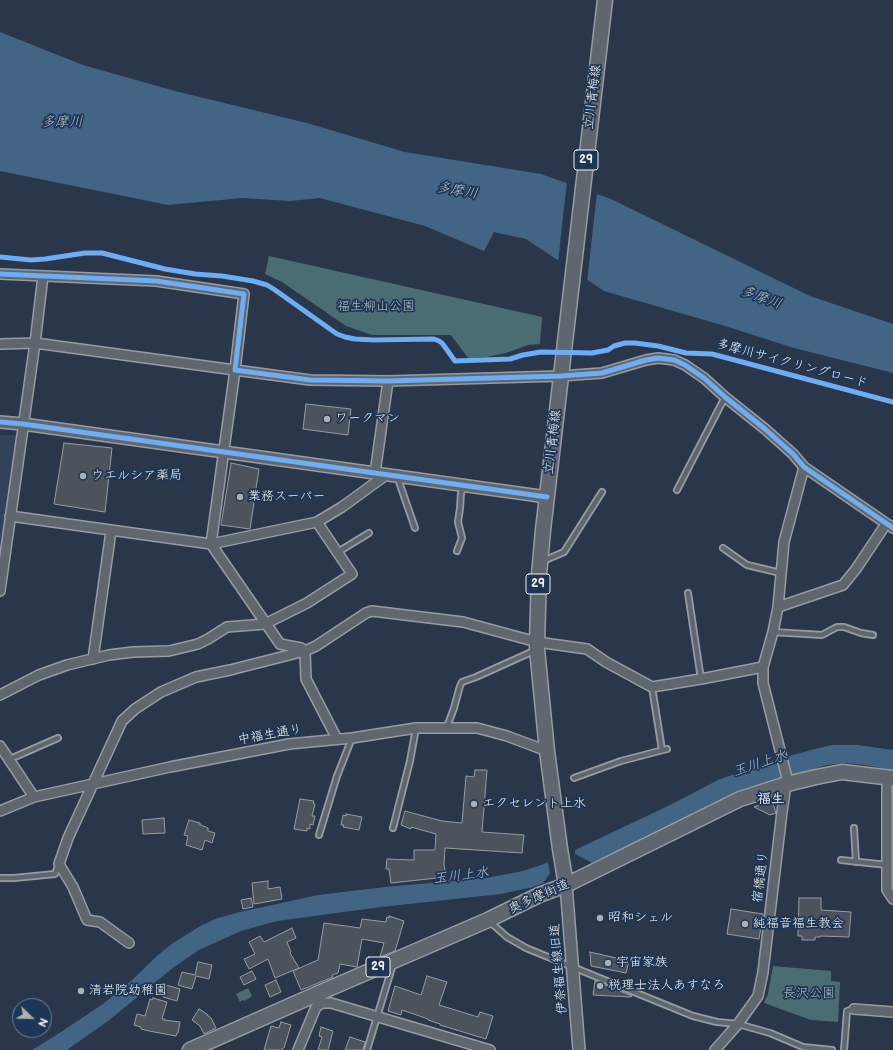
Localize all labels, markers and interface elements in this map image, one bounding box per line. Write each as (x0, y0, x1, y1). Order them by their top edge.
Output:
street label: 立川青梅線 (581, 64, 605, 130)
water label: 多摩川 (41, 114, 83, 130)
road number: 29 (574, 150, 598, 170)
water label: 多摩川 (435, 179, 479, 203)
water label: 多摩川 (738, 283, 784, 313)
park label: 福生柳山公園 (337, 299, 415, 315)
street label: 多摩川サイクリングロード (715, 336, 869, 392)
street label: 立川青梅線 (541, 409, 565, 475)
place label: ワークマン (335, 411, 400, 427)
marker: ワークマン (322, 414, 332, 424)
place label: ウエルシア薬局 (91, 468, 182, 484)
marker: ウエルシア薬局 (78, 471, 88, 481)
place label: 業務スーパー (248, 489, 325, 505)
marker: 業務スーパー (235, 492, 245, 502)
road number: 29 (526, 574, 550, 594)
street label: 中福生通り (237, 722, 303, 748)
water label: 玉川上水 (731, 747, 789, 781)
district label: 福生 (757, 791, 785, 807)
place label: エクセレント上水 (482, 796, 586, 812)
marker: エクセレント上水 (469, 799, 479, 809)
street label: 宿橋通り (750, 850, 772, 904)
water label: 玉川上水 (432, 864, 490, 888)
street label: 奥多摩街道 (506, 877, 572, 917)
place label: 昭和シェル (608, 910, 673, 926)
marker: 昭和シェル (595, 913, 605, 923)
place label: 純福音福生教会 (753, 916, 844, 932)
marker: 純福音福生教会 (740, 919, 750, 929)
street label: 伊奈福生線旧道 (547, 923, 571, 1015)
place label: 宇宙家族 (616, 955, 668, 971)
road number: 29 (366, 957, 390, 977)
marker: 宇宙家族 (603, 958, 613, 968)
place label: 税理士法人あすなろ (608, 978, 725, 994)
marker: 税理士法人あすなろ (595, 981, 605, 991)
place label: 清岩院幼稚園 (89, 983, 167, 999)
marker: 清岩院幼稚園 (76, 986, 86, 996)
park label: 長沢公園 (783, 986, 835, 1002)
north arrow (12, 998, 52, 1038)
text: N (35, 1016, 50, 1029)

